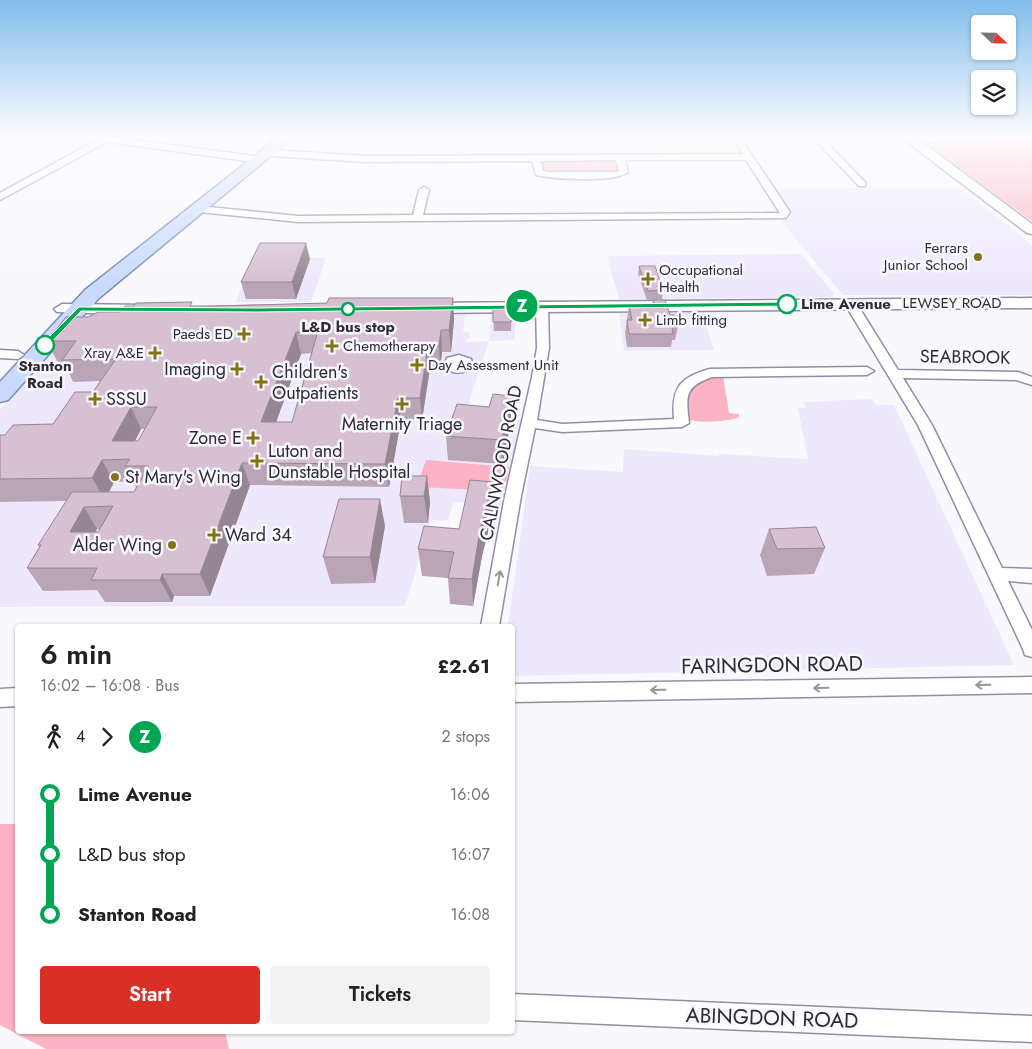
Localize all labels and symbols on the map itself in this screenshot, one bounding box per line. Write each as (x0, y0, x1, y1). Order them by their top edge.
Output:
north arrow (971, 15, 1016, 60)
place label: Ferrars Junior School (882, 237, 968, 276)
marker: Ferrars Junior School (972, 251, 984, 263)
place label: Occupational Health (659, 259, 743, 298)
marker: Occupational Health (641, 272, 655, 286)
line badge: Z (506, 290, 538, 322)
street label: LEWSEY ROAD (902, 292, 1002, 314)
place label: Lime Avenue (801, 293, 891, 315)
marker: Lime Avenue (777, 294, 797, 314)
marker: L&D bus stop (341, 302, 355, 316)
place label: Limb fitting (656, 309, 727, 331)
marker: Limb fitting (638, 313, 652, 327)
place label: L&D bus stop (301, 316, 395, 338)
place label: Paeds ED (173, 323, 233, 345)
marker: Paeds ED (237, 327, 251, 341)
marker: Stanton Road (35, 335, 55, 355)
place label: Chemotherapy (343, 335, 436, 357)
marker: Chemotherapy (325, 339, 339, 353)
place label: Xray A&E (84, 342, 144, 364)
street label: SEABROOK (920, 343, 1011, 371)
marker: Xray A&E (148, 346, 162, 360)
place label: Day Assessment Unit (428, 354, 559, 376)
place label: Stanton Road (18, 355, 72, 394)
place label: Imaging (164, 356, 226, 382)
marker: Day Assessment Unit (410, 358, 424, 372)
place label: Children's Outpatients (272, 359, 358, 406)
marker: Imaging (230, 362, 244, 376)
marker: Children's Outpatients (254, 375, 268, 389)
street label: CALNWOOD ROAD (473, 383, 529, 543)
place label: SSSU (106, 386, 147, 412)
marker: SSSU (88, 392, 102, 406)
marker: Maternity Triage (395, 397, 409, 411)
place label: Maternity Triage (342, 411, 462, 437)
place label: Zone E (189, 425, 242, 451)
marker: Zone E (246, 431, 260, 445)
place label: Luton and Dunstable Hospital (268, 438, 410, 485)
marker: Luton and Dunstable Hospital (250, 454, 264, 468)
place label: St Mary's Wing (125, 464, 241, 490)
marker: St Mary's Wing (109, 471, 121, 483)
place label: Ward 34 (225, 522, 292, 548)
marker: Ward 34 (207, 528, 221, 542)
place label: Alder Wing (73, 532, 162, 558)
marker: Alder Wing (166, 539, 178, 551)
one-way arrow (494, 571, 504, 587)
street label: FARINGDON ROAD (681, 648, 863, 682)
one-way arrow (976, 680, 992, 690)
one-way arrow (813, 683, 830, 693)
one-way arrow (651, 686, 667, 695)
street label: ABINGDON ROAD (685, 1000, 859, 1036)

